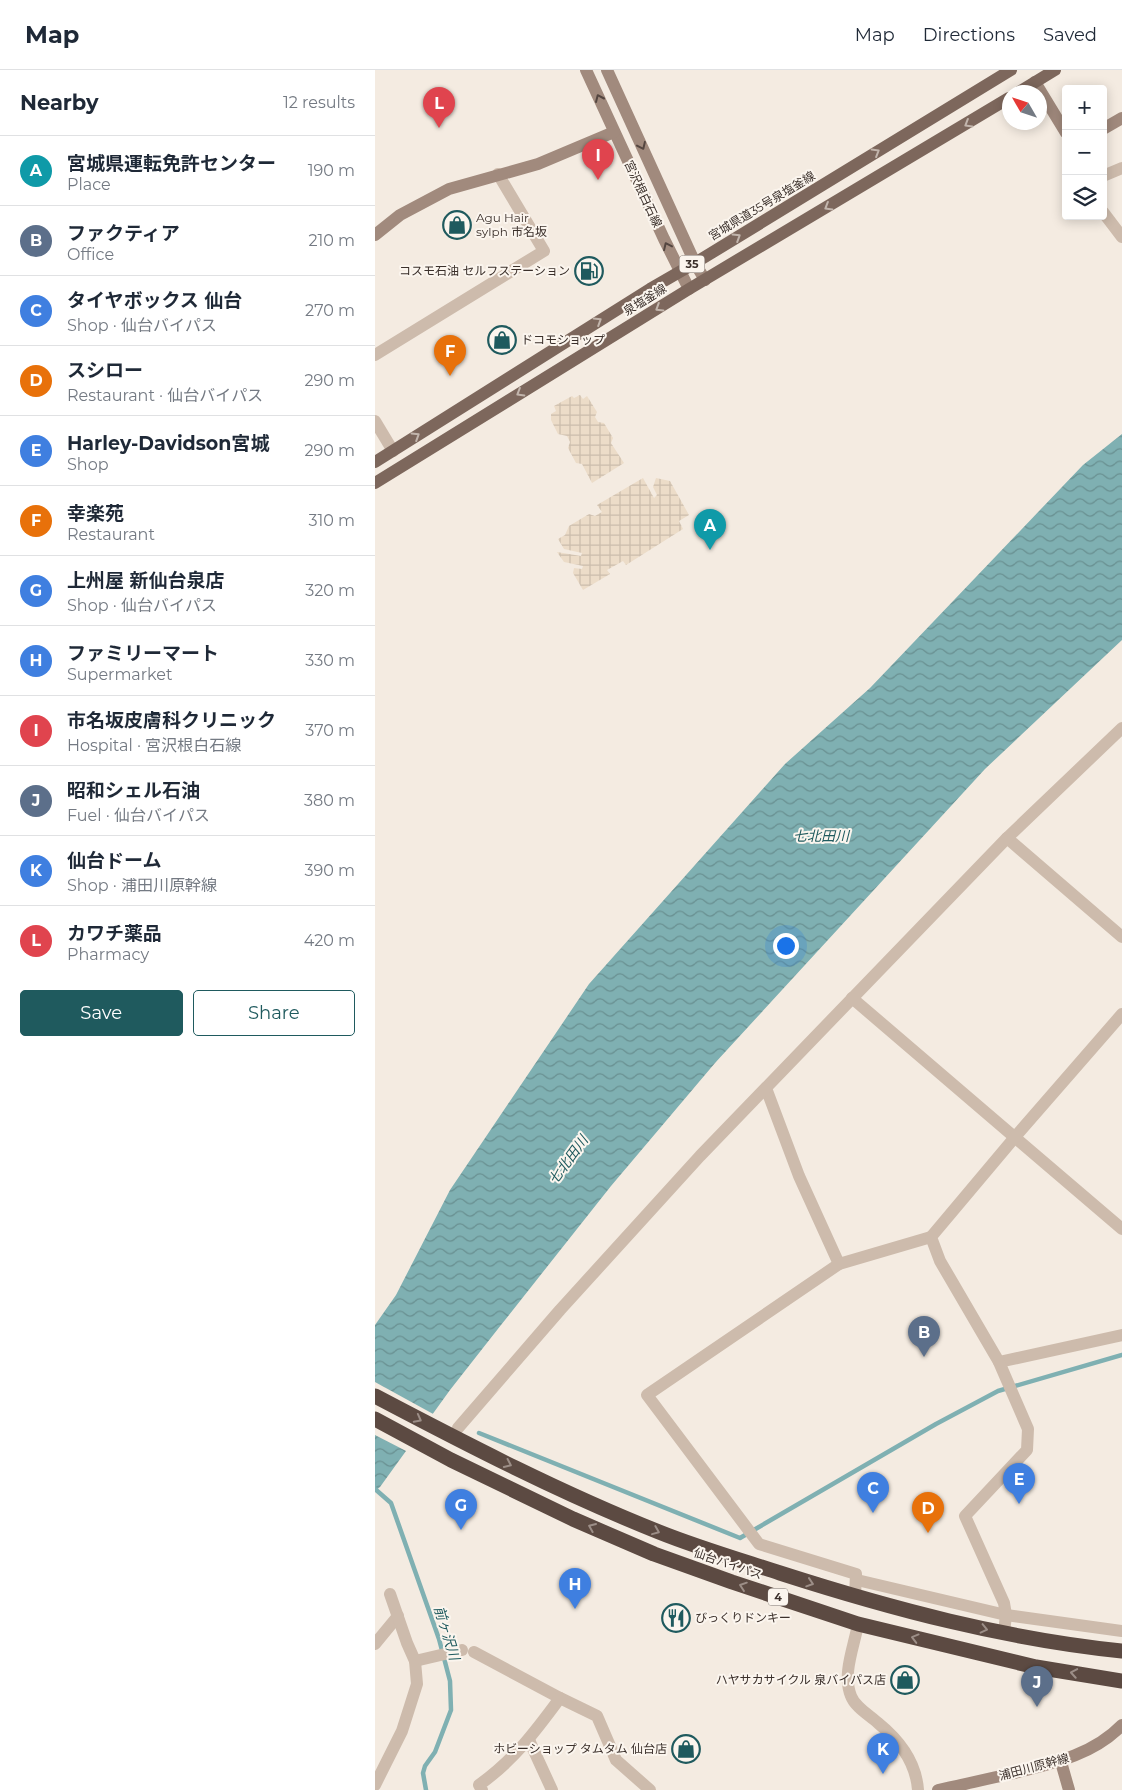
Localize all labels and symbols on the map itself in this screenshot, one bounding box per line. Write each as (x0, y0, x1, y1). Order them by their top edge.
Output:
north arrow (1002, 85, 1047, 130)
pin: L (423, 87, 455, 128)
one-way arrow (594, 94, 605, 103)
one-way arrow (964, 117, 973, 127)
pin: I (582, 139, 614, 180)
one-way arrow (635, 141, 646, 150)
one-way arrow (870, 149, 879, 159)
street label: 宮沢根白石線 (621, 158, 665, 230)
street label: 宮城県道35号泉塩釜線 (706, 168, 818, 243)
one-way arrow (825, 201, 834, 211)
shop icon: Agu Hair sylph 市名坂 (442, 210, 472, 240)
place label: Agu Hair sylph 市名坂 (476, 210, 547, 239)
one-way arrow (731, 233, 740, 243)
one-way arrow (663, 242, 673, 251)
road number: 35 (679, 255, 705, 272)
fuel station icon: コスモ石油 セルフステーション (574, 256, 604, 286)
place label: コスモ石油 セルフステーション (399, 263, 570, 278)
street label: 泉塩釜線 (620, 280, 669, 319)
one-way arrow (655, 302, 664, 311)
one-way arrow (592, 318, 602, 327)
shop icon: ドコモショップ (487, 325, 517, 355)
place label: ドコモショップ (521, 332, 605, 347)
pin: F (434, 335, 466, 376)
one-way arrow (516, 386, 525, 396)
one-way arrow (411, 433, 420, 442)
pin: A (694, 509, 726, 550)
water label: 七北田川 (793, 827, 851, 845)
your location (773, 933, 799, 959)
water label: 七北田川 (544, 1130, 593, 1188)
pin: B (908, 1316, 940, 1357)
one-way arrow (413, 1413, 422, 1423)
one-way arrow (503, 1458, 512, 1468)
pin: E (1003, 1463, 1035, 1504)
pin: C (857, 1472, 889, 1513)
pin: G (445, 1489, 477, 1530)
pin: D (912, 1492, 944, 1533)
one-way arrow (588, 1523, 597, 1533)
one-way arrow (651, 1524, 660, 1535)
street label: 仙台バイパス (692, 1545, 765, 1582)
pin: H (559, 1568, 591, 1609)
one-way arrow (805, 1577, 814, 1587)
one-way arrow (740, 1582, 748, 1592)
road number: 4 (768, 1588, 788, 1605)
restaurant icon: びっくりドンキー (661, 1603, 691, 1633)
water label: 前ヶ沢川 (430, 1604, 464, 1664)
place label: びっくりドンキー (695, 1610, 791, 1625)
one-way arrow (979, 1623, 988, 1634)
one-way arrow (911, 1633, 920, 1644)
shop icon: ハヤサカサイクル 泉バイパス店 (890, 1665, 920, 1695)
pin: J (1021, 1666, 1053, 1707)
one-way arrow (1069, 1669, 1078, 1679)
place label: ハヤサカサイクル 泉バイパス店 (716, 1672, 886, 1687)
pin: K (867, 1733, 899, 1774)
shop icon: ホビーショップ タムタム 仙台店 (671, 1734, 701, 1764)
place label: ホビーショップ タムタム 仙台店 (493, 1741, 667, 1756)
street label: 浦田川原幹線 (997, 1750, 1071, 1783)

